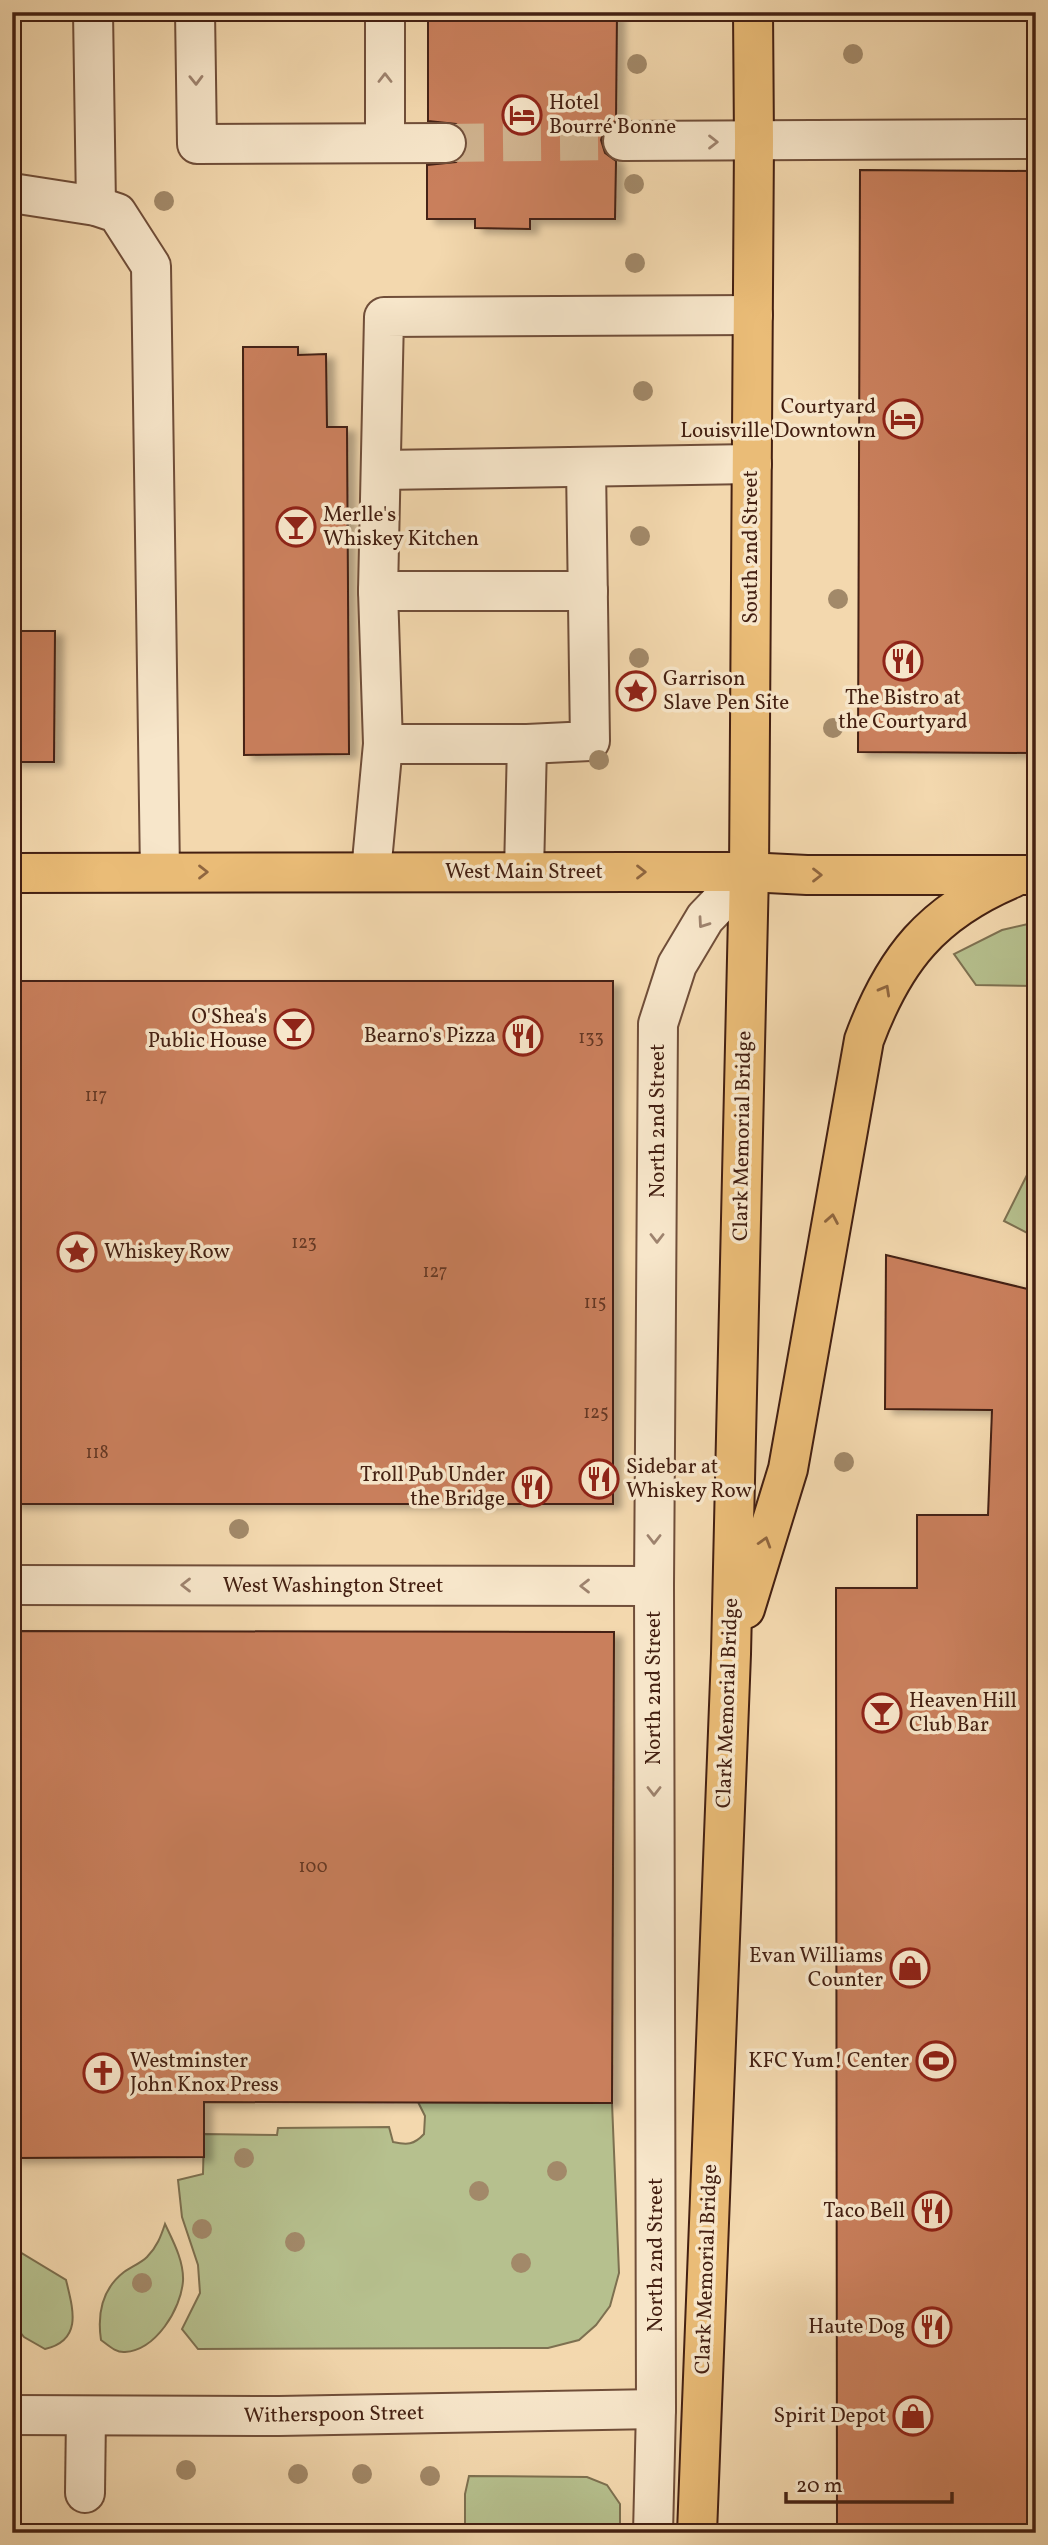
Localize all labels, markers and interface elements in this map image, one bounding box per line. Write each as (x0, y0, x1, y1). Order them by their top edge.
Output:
one-way arrow (377, 72, 393, 82)
one-way arrow (188, 76, 204, 86)
place label: Hotel Bourré Bonne (549, 89, 676, 142)
hotel icon: Hotel Bourré Bonne (501, 94, 543, 136)
one-way arrow (708, 134, 719, 150)
place label: Courtyard Louisville Downtown (680, 393, 876, 446)
hotel icon: Courtyard Louisville Downtown (882, 398, 924, 440)
street label: South 2nd Street (737, 470, 766, 624)
place label: Merlle's Whiskey Kitchen (323, 501, 479, 554)
bar icon: Merlle's Whiskey Kitchen (275, 506, 317, 548)
restaurant icon: The Bistro at the Courtyard (882, 640, 924, 682)
place label: Garrison Slave Pen Site (663, 665, 789, 718)
place icon: Garrison Slave Pen Site (615, 670, 657, 712)
place label: The Bistro at the Courtyard (838, 684, 968, 737)
street label: West Main Street (445, 858, 603, 887)
one-way arrow (198, 864, 208, 880)
one-way arrow (636, 864, 647, 880)
one-way arrow (812, 867, 823, 883)
one-way arrow (699, 915, 711, 928)
one-way arrow (877, 985, 890, 997)
place label: O'Shea's Public House (148, 1003, 267, 1056)
bar icon: O'Shea's Public House (273, 1008, 315, 1050)
restaurant icon: Bearno's Pizza (502, 1015, 544, 1057)
place label: Bearno's Pizza (364, 1022, 496, 1051)
house number: 133 (578, 1026, 604, 1051)
street label: Clark Memorial Bridge (727, 1030, 759, 1242)
street label: North 2nd Street (644, 1044, 673, 1198)
house number: 117 (85, 1084, 107, 1109)
one-way arrow (824, 1213, 839, 1225)
place icon: Whiskey Row (56, 1231, 98, 1273)
house number: 123 (291, 1231, 317, 1256)
one-way arrow (649, 1233, 665, 1243)
place label: Whiskey Row (104, 1238, 230, 1267)
house number: 127 (423, 1260, 447, 1285)
house number: 115 (584, 1291, 606, 1316)
house number: 125 (583, 1401, 609, 1426)
house number: 118 (85, 1441, 109, 1466)
place label: Sidebar at Whiskey Row (626, 1453, 752, 1506)
restaurant icon: Sidebar at Whiskey Row (578, 1458, 620, 1500)
place label: Troll Pub Under the Bridge (360, 1461, 505, 1514)
restaurant icon: Troll Pub Under the Bridge (511, 1466, 553, 1508)
one-way arrow (646, 1534, 662, 1544)
one-way arrow (757, 1536, 772, 1548)
street label: West Washington Street (223, 1572, 443, 1601)
one-way arrow (181, 1577, 191, 1593)
one-way arrow (580, 1578, 590, 1594)
street label: Clark Memorial Bridge (710, 1597, 746, 1809)
street label: North 2nd Street (640, 1611, 669, 1765)
place label: Heaven Hill Club Bar (909, 1687, 1017, 1740)
bar icon: Heaven Hill Club Bar (861, 1692, 903, 1734)
one-way arrow (646, 1786, 662, 1796)
house number: 100 (299, 1855, 328, 1880)
place label: Evan Williams Counter (749, 1942, 883, 1995)
shop icon: Evan Williams Counter (889, 1947, 931, 1989)
sports icon: KFC Yum! Center (915, 2040, 957, 2082)
place label: Westminster John Knox Press (130, 2047, 279, 2100)
place label: KFC Yum! Center (748, 2047, 909, 2076)
church icon: Westminster John Knox Press (82, 2052, 124, 2094)
street label: Clark Memorial Bridge (689, 2163, 725, 2375)
street label: North 2nd Street (642, 2178, 671, 2332)
restaurant icon: Taco Bell (911, 2190, 953, 2232)
place label: Taco Bell (823, 2197, 905, 2226)
restaurant icon: Haute Dog (911, 2306, 953, 2348)
place label: Haute Dog (808, 2313, 905, 2342)
shop icon: Spirit Depot (892, 2395, 934, 2437)
street label: Witherspoon Street (243, 2399, 425, 2431)
place label: Spirit Depot (774, 2402, 886, 2431)
scale bar (786, 2461, 952, 2505)
text: 20 m (796, 2472, 842, 2501)

